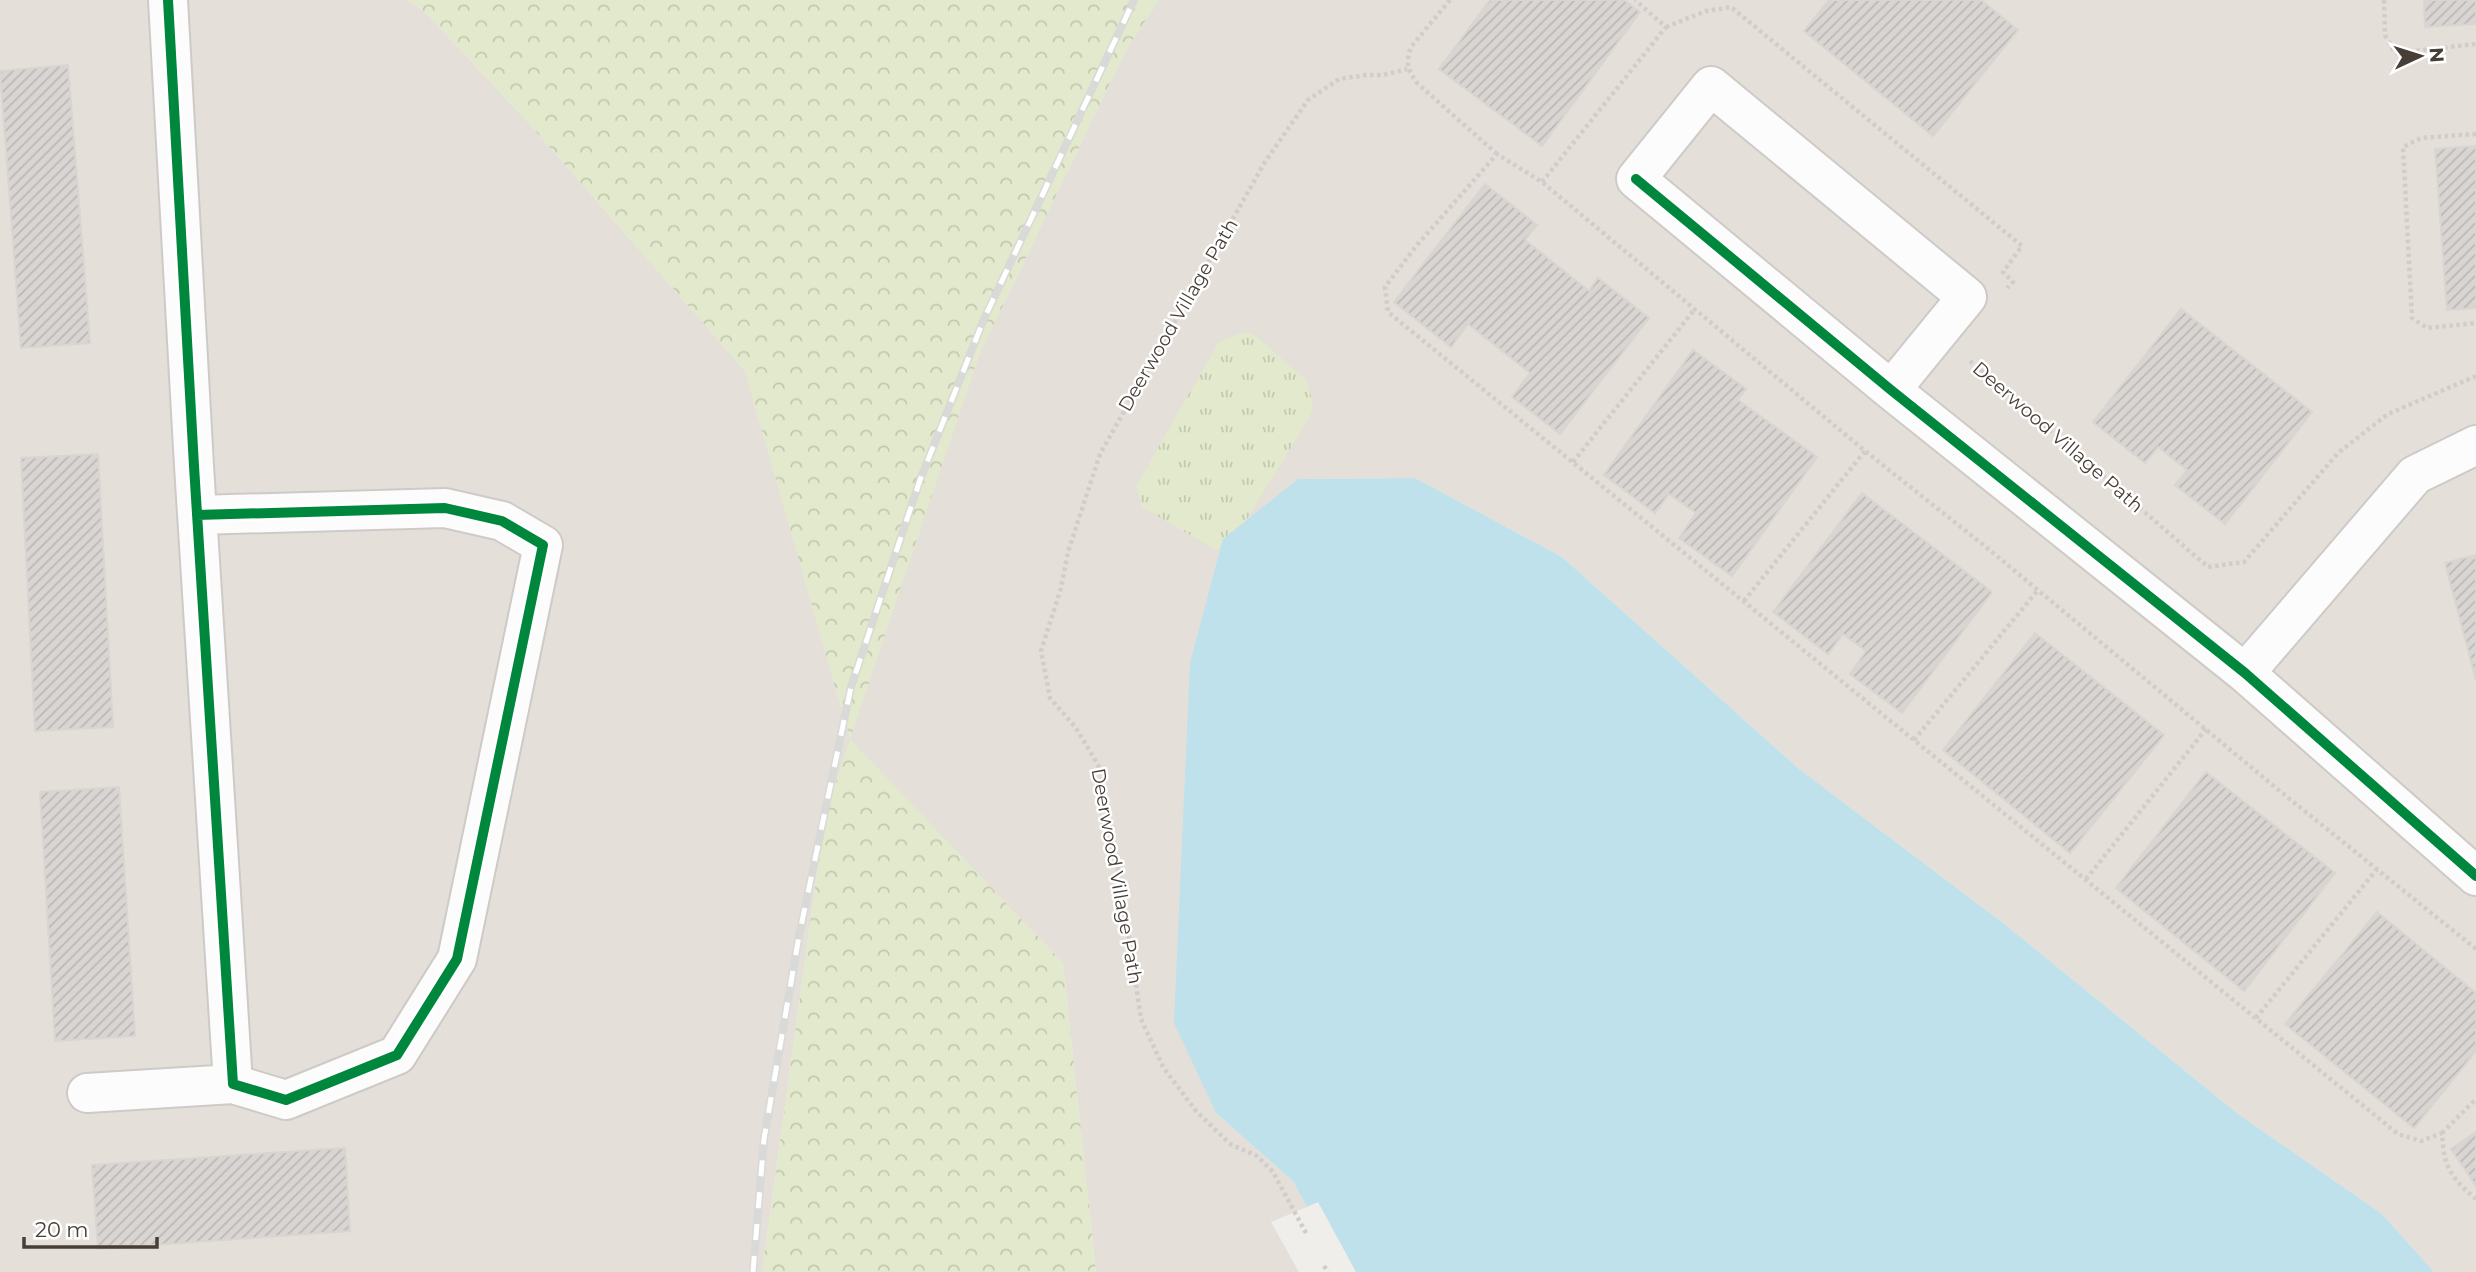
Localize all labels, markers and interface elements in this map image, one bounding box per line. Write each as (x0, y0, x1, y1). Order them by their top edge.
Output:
north arrow (2385, 21, 2455, 91)
text: N (2424, 46, 2448, 63)
street label: Deerwood Village Path (1113, 215, 1243, 415)
street label: Deerwood Village Path (1968, 357, 2148, 517)
street label: Deerwood Village Path (1087, 766, 1147, 986)
scale bar (24, 1206, 158, 1250)
text: 20 m (35, 1217, 89, 1242)

